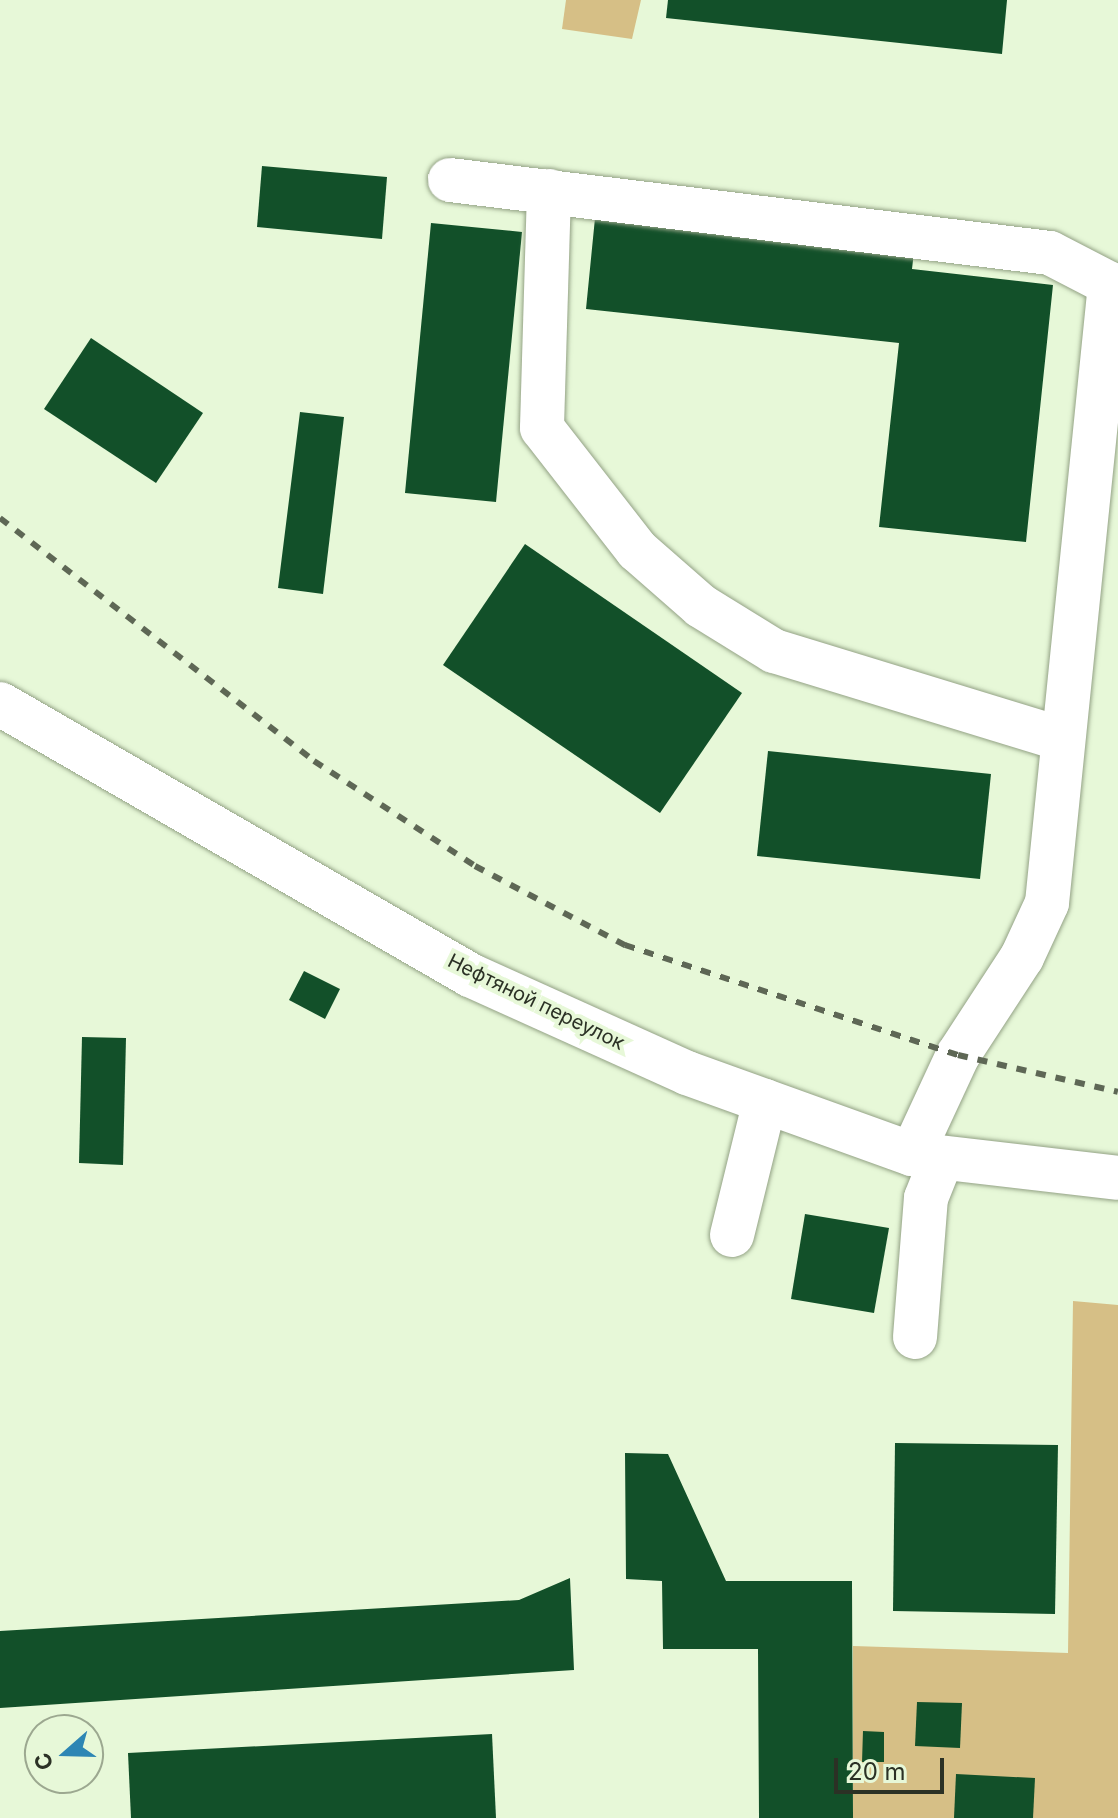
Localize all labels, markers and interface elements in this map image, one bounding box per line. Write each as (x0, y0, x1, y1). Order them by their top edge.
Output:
street label: Нефтяной переулок (444, 949, 628, 1055)
north arrow (24, 1714, 104, 1794)
scale bar (838, 1742, 948, 1792)
text: С (28, 1749, 58, 1774)
text: 20 m (848, 1757, 906, 1786)

